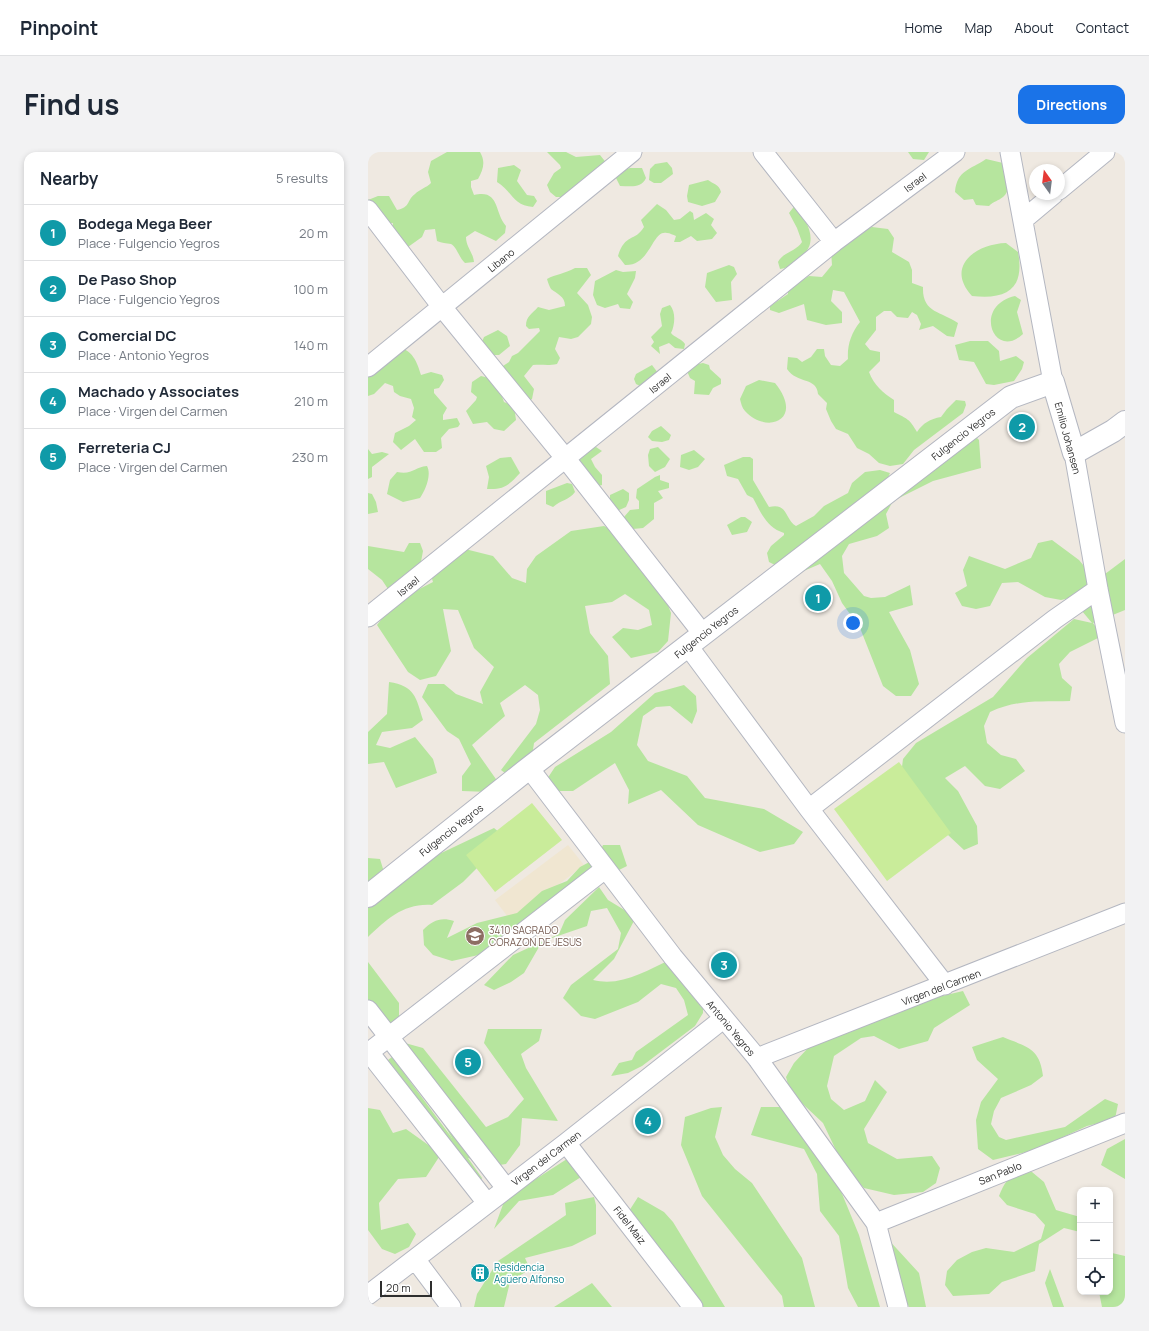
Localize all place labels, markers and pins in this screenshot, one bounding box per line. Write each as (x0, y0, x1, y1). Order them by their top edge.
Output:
pin: 2 (1009, 412, 1035, 442)
pin: 1 (805, 583, 831, 613)
place label: 3410 SAGRADO CORAZON DE JESUS (489, 923, 582, 949)
school or university icon: 3410 SAGRADO CORAZON DE JESUS (464, 925, 486, 947)
pin: 3 (711, 950, 737, 980)
pin: 5 (455, 1047, 481, 1077)
pin: 4 (635, 1106, 661, 1136)
place label: Residencia Agüero Alfonso (494, 1260, 565, 1286)
building icon: Residencia Agüero Alfonso (469, 1262, 491, 1284)

